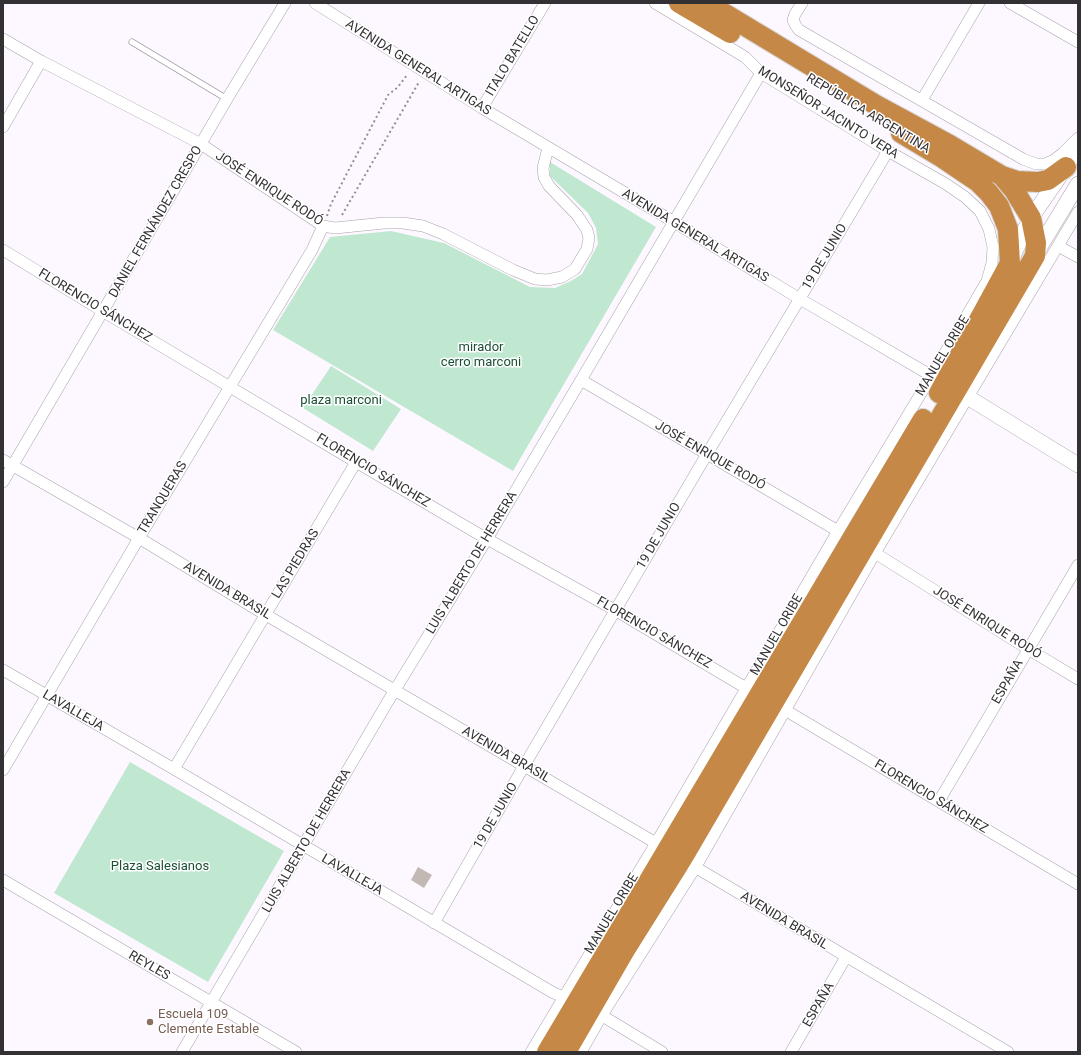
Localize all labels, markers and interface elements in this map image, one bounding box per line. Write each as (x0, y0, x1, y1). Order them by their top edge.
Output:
street label: ITALO BATELLO (483, 13, 543, 99)
street label: AVENIDA GENERAL ARTIGAS (342, 17, 494, 119)
street label: MONSEÑOR JACINTO VERA (755, 63, 901, 163)
street label: REPÚBLICA ARGENTINA (803, 71, 933, 157)
street label: DANIEL FERNÁNDEZ CRESPO (106, 143, 206, 301)
street label: JOSÉ ENRIQUE RODÓ (212, 148, 326, 230)
street label: AVENIDA GENERAL ARTIGAS (619, 186, 771, 286)
street label: 19 DE JUNIO (799, 221, 851, 293)
street label: FLORENCIO SÁNCHEZ (35, 266, 155, 346)
street label: MANUEL ORIBE (913, 313, 973, 399)
park label: mirador cerro marconi (441, 340, 521, 371)
park label: plaza marconi (300, 393, 382, 409)
street label: JOSÉ ENRIQUE RODÓ (652, 418, 768, 494)
street label: FLORENCIO SÁNCHEZ (313, 431, 433, 511)
street label: TRANQUERAS (135, 459, 191, 537)
street label: LUIS ALBERTO DE HERRERA (423, 489, 521, 637)
street label: 19 DE JUNIO (634, 500, 684, 572)
street label: LAS PIEDRAS (269, 526, 323, 602)
street label: AVENIDA BRASIL (180, 559, 274, 623)
street label: JOSÉ ENRIQUE RODÓ (930, 583, 1044, 663)
street label: MANUEL ORIBE (747, 592, 807, 678)
street label: FLORENCIO SÁNCHEZ (594, 594, 714, 672)
street label: ESPAÑA (989, 657, 1027, 707)
street label: LAVALLEJA (40, 687, 106, 735)
street label: AVENIDA BRASIL (459, 723, 553, 787)
street label: FLORENCIO SÁNCHEZ (871, 757, 991, 837)
street label: LUIS ALBERTO DE HERRERA (259, 766, 355, 916)
street label: 19 DE JUNIO (471, 780, 521, 852)
street label: LAVALLEJA (319, 851, 385, 899)
park label: Plaza Salesianos (111, 859, 209, 875)
street label: MANUEL ORIBE (582, 871, 642, 957)
street label: AVENIDA BRASIL (737, 889, 831, 953)
street label: REYLES (125, 948, 173, 984)
street label: ESPAÑA (800, 980, 838, 1030)
place label: Escuela 109 Clemente Estable (158, 1007, 259, 1038)
marker: Escuela 109 Clemente Estable (145, 1017, 155, 1027)

